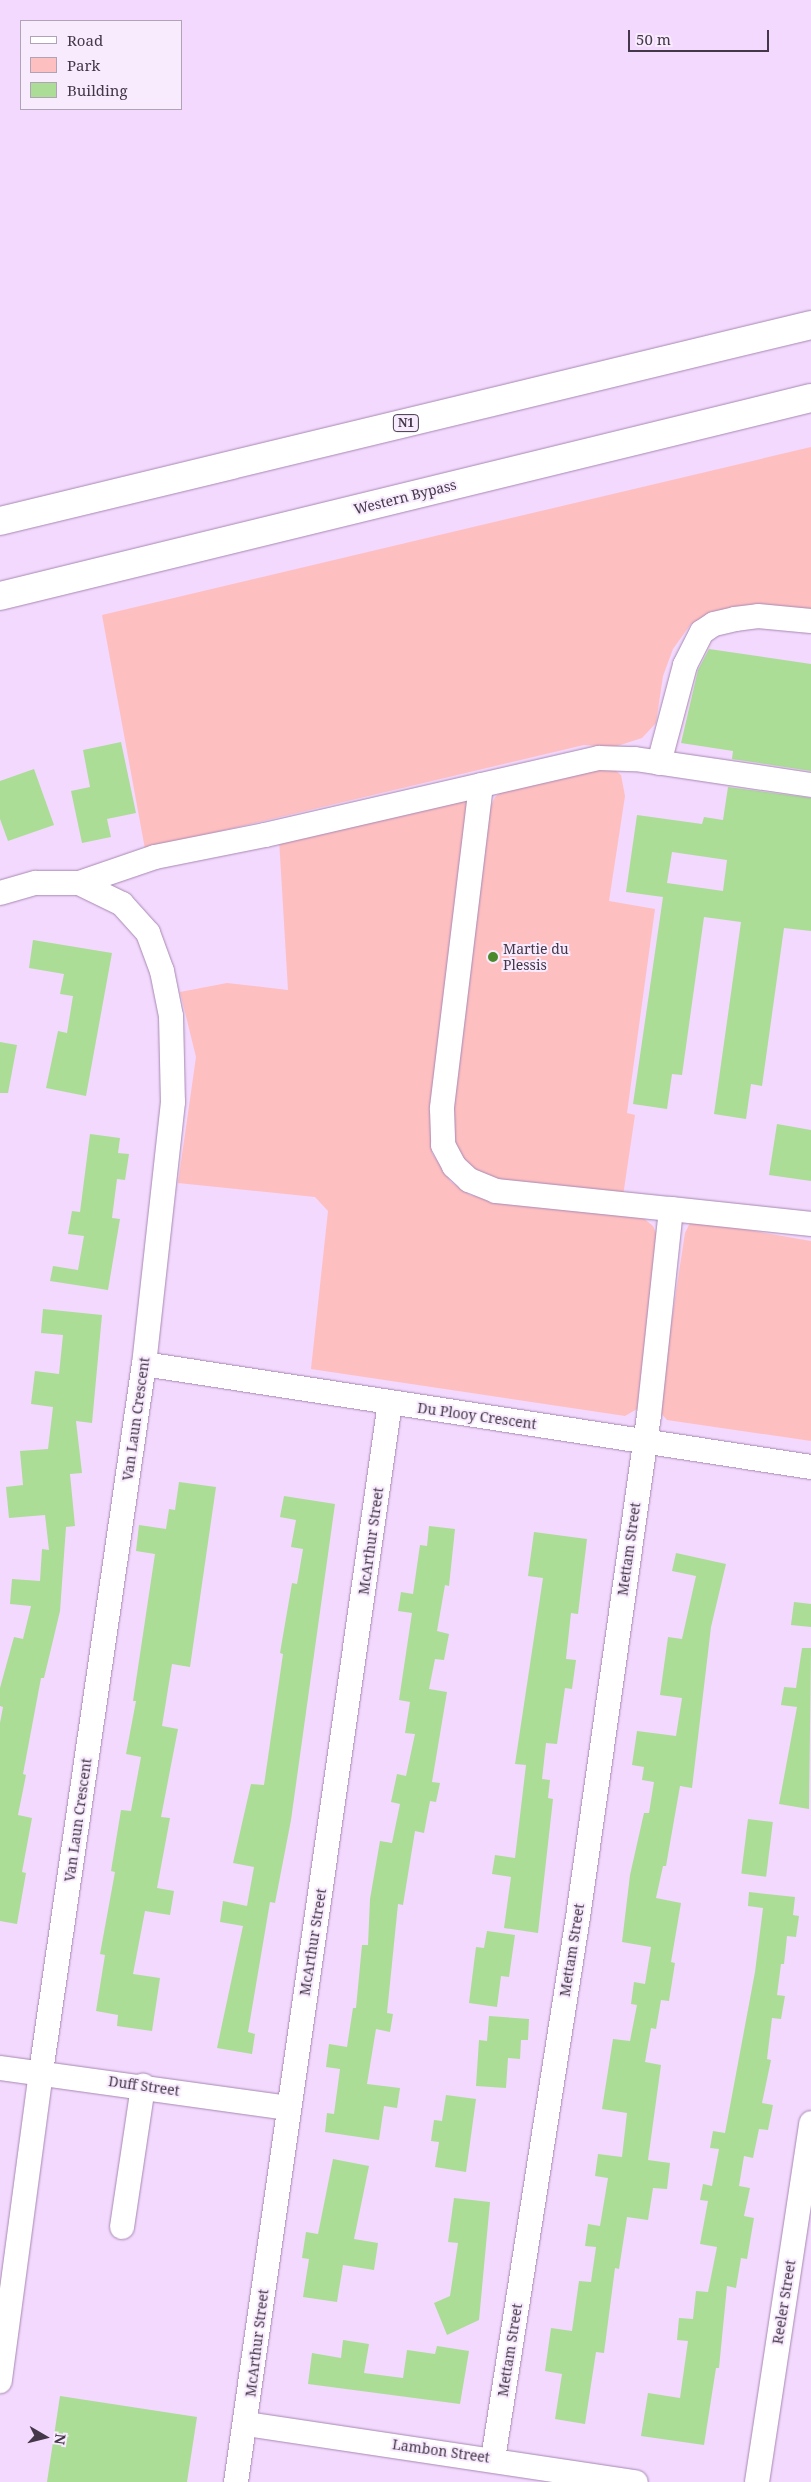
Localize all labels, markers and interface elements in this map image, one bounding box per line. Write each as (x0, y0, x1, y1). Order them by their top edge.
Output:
legend (20, 20, 182, 110)
scale bar (631, 20, 772, 52)
text: 50 m (636, 29, 671, 49)
text: Road (67, 30, 103, 50)
text: Park (67, 55, 100, 75)
text: Building (67, 80, 128, 100)
road number: N1 (392, 413, 420, 432)
street label: Western Bypass (352, 476, 458, 518)
place label: Martie du Plessis (503, 941, 569, 974)
marker: Martie du Plessis (487, 951, 499, 963)
street label: Van Laun Crescent (119, 1356, 153, 1482)
street label: Du Plooy Crescent (416, 1399, 538, 1433)
street label: McArthur Street (355, 1486, 387, 1596)
street label: Mettam Street (614, 1501, 644, 1597)
street label: Van Laun Crescent (61, 1757, 95, 1883)
street label: McArthur Street (296, 1887, 330, 1997)
street label: Mettam Street (556, 1902, 588, 1998)
street label: Duff Street (107, 2073, 181, 2099)
street label: Reeler Street (769, 2259, 799, 2345)
street label: McArthur Street (242, 2288, 272, 2398)
street label: Mettam Street (494, 2302, 526, 2398)
north arrow (20, 2412, 70, 2462)
text: N (50, 2432, 71, 2446)
street label: Lambon Street (391, 2436, 491, 2466)

